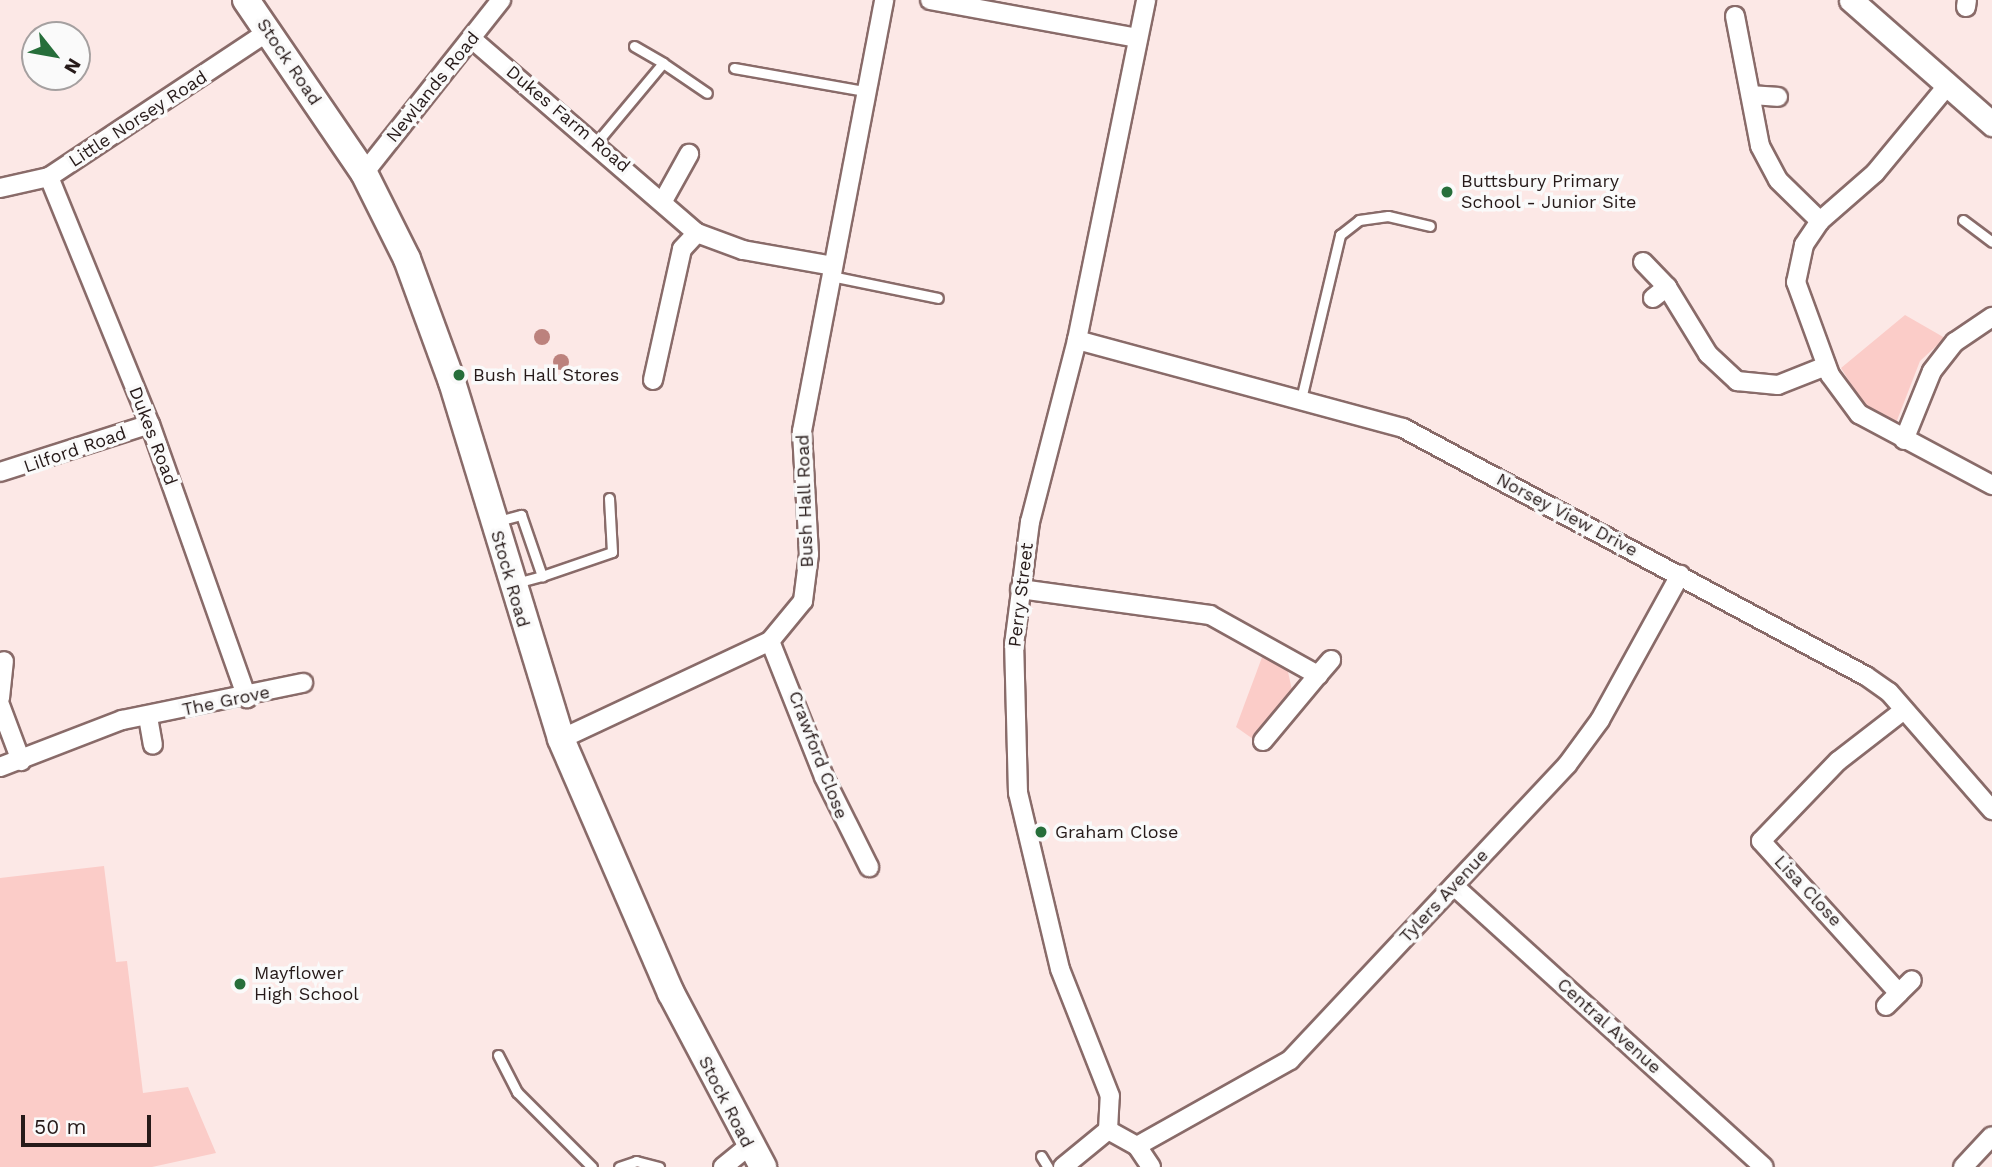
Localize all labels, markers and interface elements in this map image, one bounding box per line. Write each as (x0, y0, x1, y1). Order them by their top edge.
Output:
street label: Stock Road (252, 14, 326, 110)
north arrow (21, 21, 91, 91)
street label: Newlands Road (382, 27, 484, 147)
street label: Dukes Farm Road (502, 61, 634, 177)
street label: Little Norsey Road (65, 66, 211, 172)
place label: Buttsbury Primary School - Junior Site (1461, 171, 1638, 214)
marker: Buttsbury Primary School - Junior Site (1439, 184, 1455, 200)
place label: Bush Hall Stores (473, 364, 620, 386)
marker: Bush Hall Stores (451, 367, 467, 383)
street label: Dukes Road (124, 384, 182, 488)
street label: Lilford Road (21, 422, 129, 478)
street label: Bush Hall Road (792, 434, 818, 568)
street label: Norsey View Drive (1492, 468, 1642, 562)
street label: Stock Road (486, 528, 534, 630)
street label: Perry Street (1004, 541, 1038, 649)
street label: The Grove (180, 681, 272, 721)
street label: Crawford Close (784, 688, 852, 822)
place label: Graham Close (1055, 821, 1178, 843)
marker: Graham Close (1033, 824, 1049, 840)
street label: Tylers Avenue (1395, 844, 1493, 948)
street label: Lisa Close (1769, 851, 1847, 931)
place label: Mayflower High School (254, 963, 359, 1006)
street label: Central Avenue (1552, 973, 1666, 1079)
marker: Mayflower High School (232, 976, 248, 992)
street label: Stock Road (694, 1052, 758, 1152)
scale bar (24, 1100, 154, 1144)
text: 50 m (34, 1114, 86, 1139)

